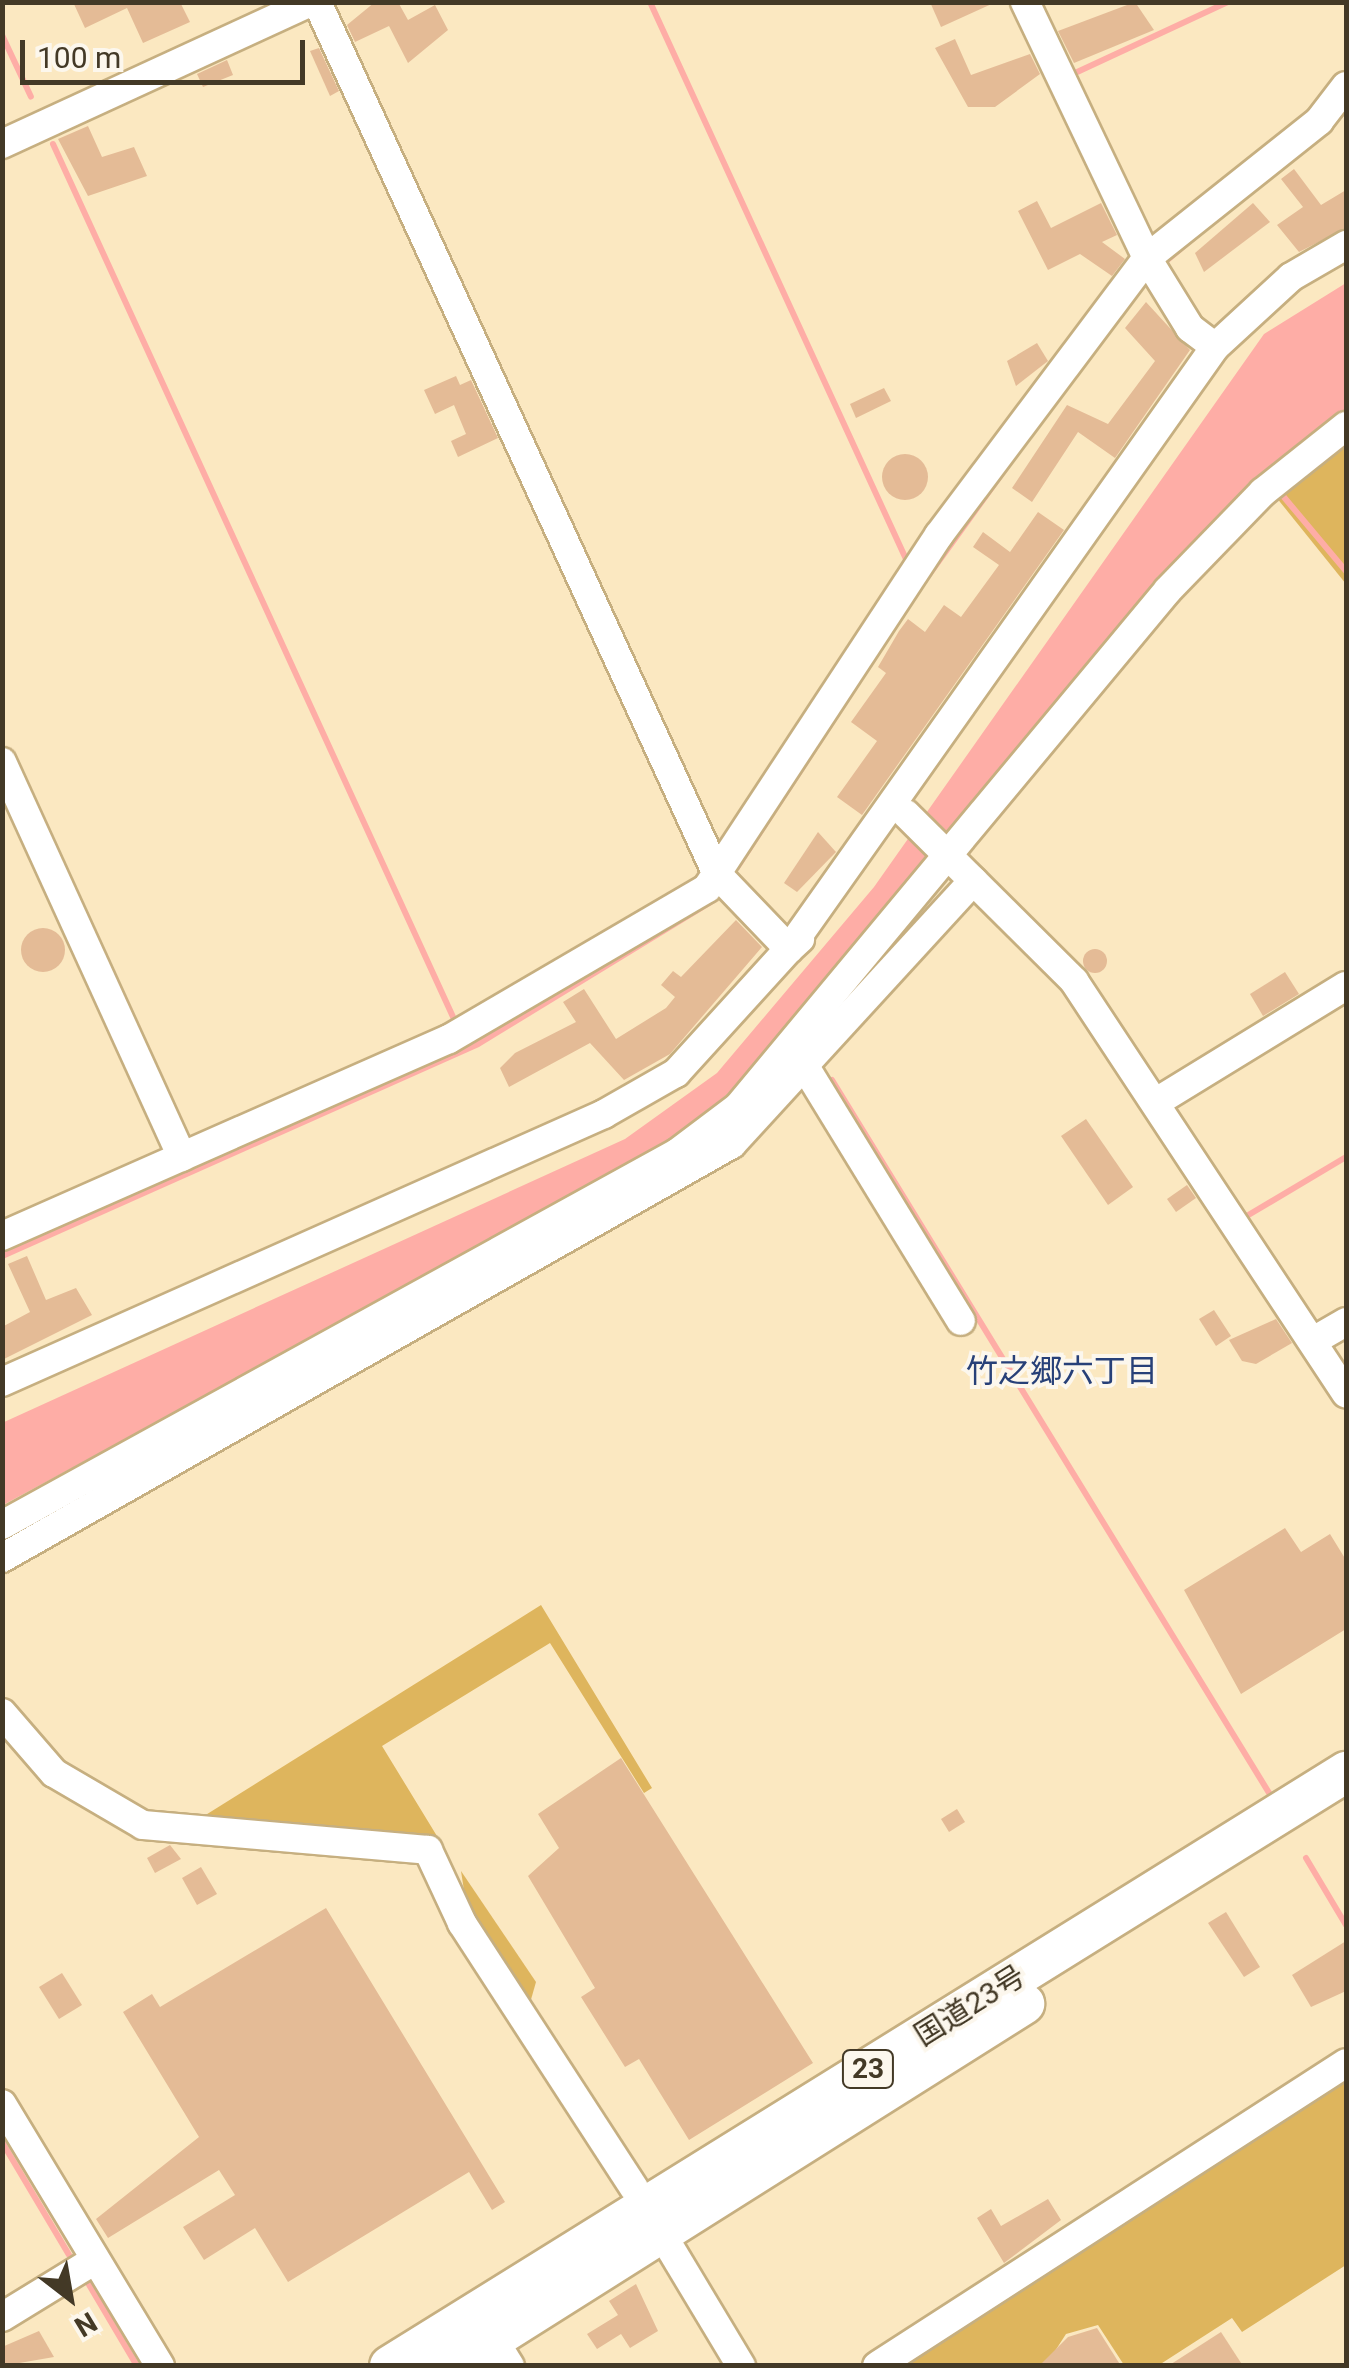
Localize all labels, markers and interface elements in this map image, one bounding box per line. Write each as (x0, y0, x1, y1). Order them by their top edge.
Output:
scale bar (25, 20, 310, 82)
text: 100 m (37, 40, 121, 75)
district label: 竹之郷六丁目 (966, 1352, 1158, 1390)
street label: 国道23号 (908, 1958, 1032, 2054)
road number: 23 (840, 2046, 896, 2092)
north arrow (20, 2248, 120, 2348)
text: N (69, 2305, 103, 2343)

